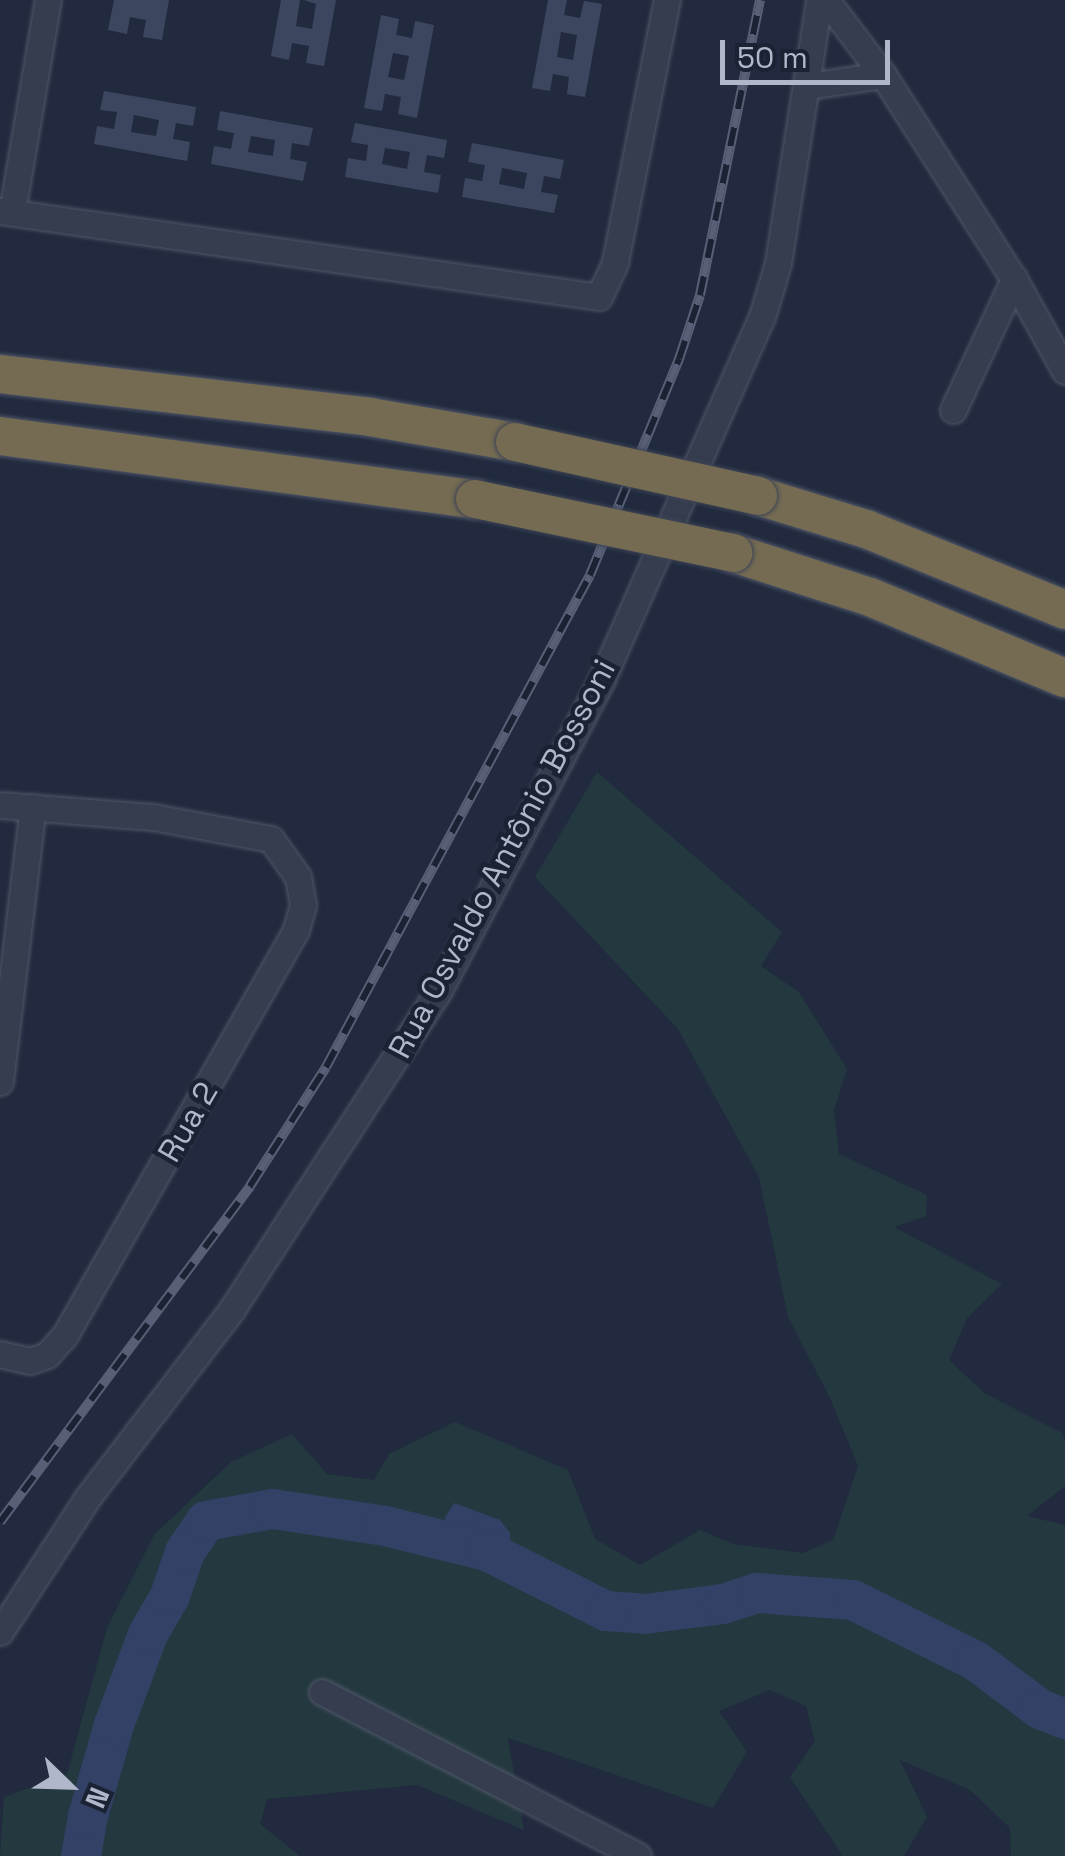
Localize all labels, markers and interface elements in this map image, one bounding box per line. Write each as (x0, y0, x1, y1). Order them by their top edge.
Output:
scale bar (725, 20, 895, 82)
text: 50 m (737, 38, 808, 77)
street label: Rua Osvaldo Antônio Bossoni (380, 653, 624, 1065)
street label: Rua 2 (150, 1075, 226, 1169)
north arrow (20, 1736, 120, 1836)
text: N (77, 1782, 118, 1813)

